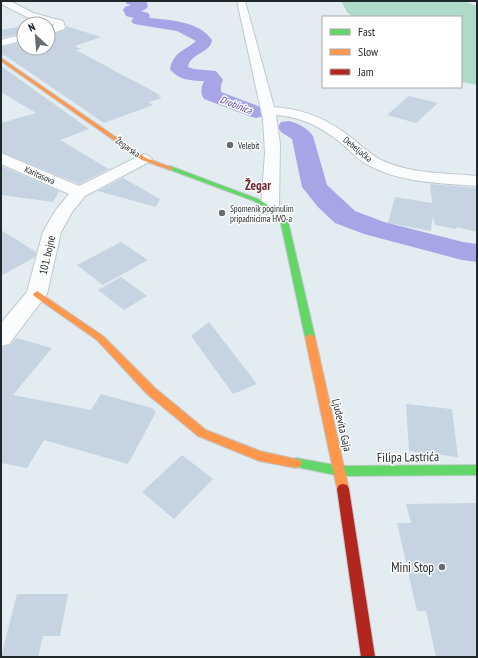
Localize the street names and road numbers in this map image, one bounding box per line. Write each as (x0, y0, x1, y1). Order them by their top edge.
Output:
street label: Debeljačka (341, 134, 375, 165)
street label: Žegarska (114, 135, 143, 160)
street label: Karitasova (23, 163, 57, 187)
street label: 101. bojne (36, 234, 58, 276)
street label: Ljudevita Gaja (329, 397, 355, 453)
street label: Filipa Lastrića (377, 448, 439, 466)

